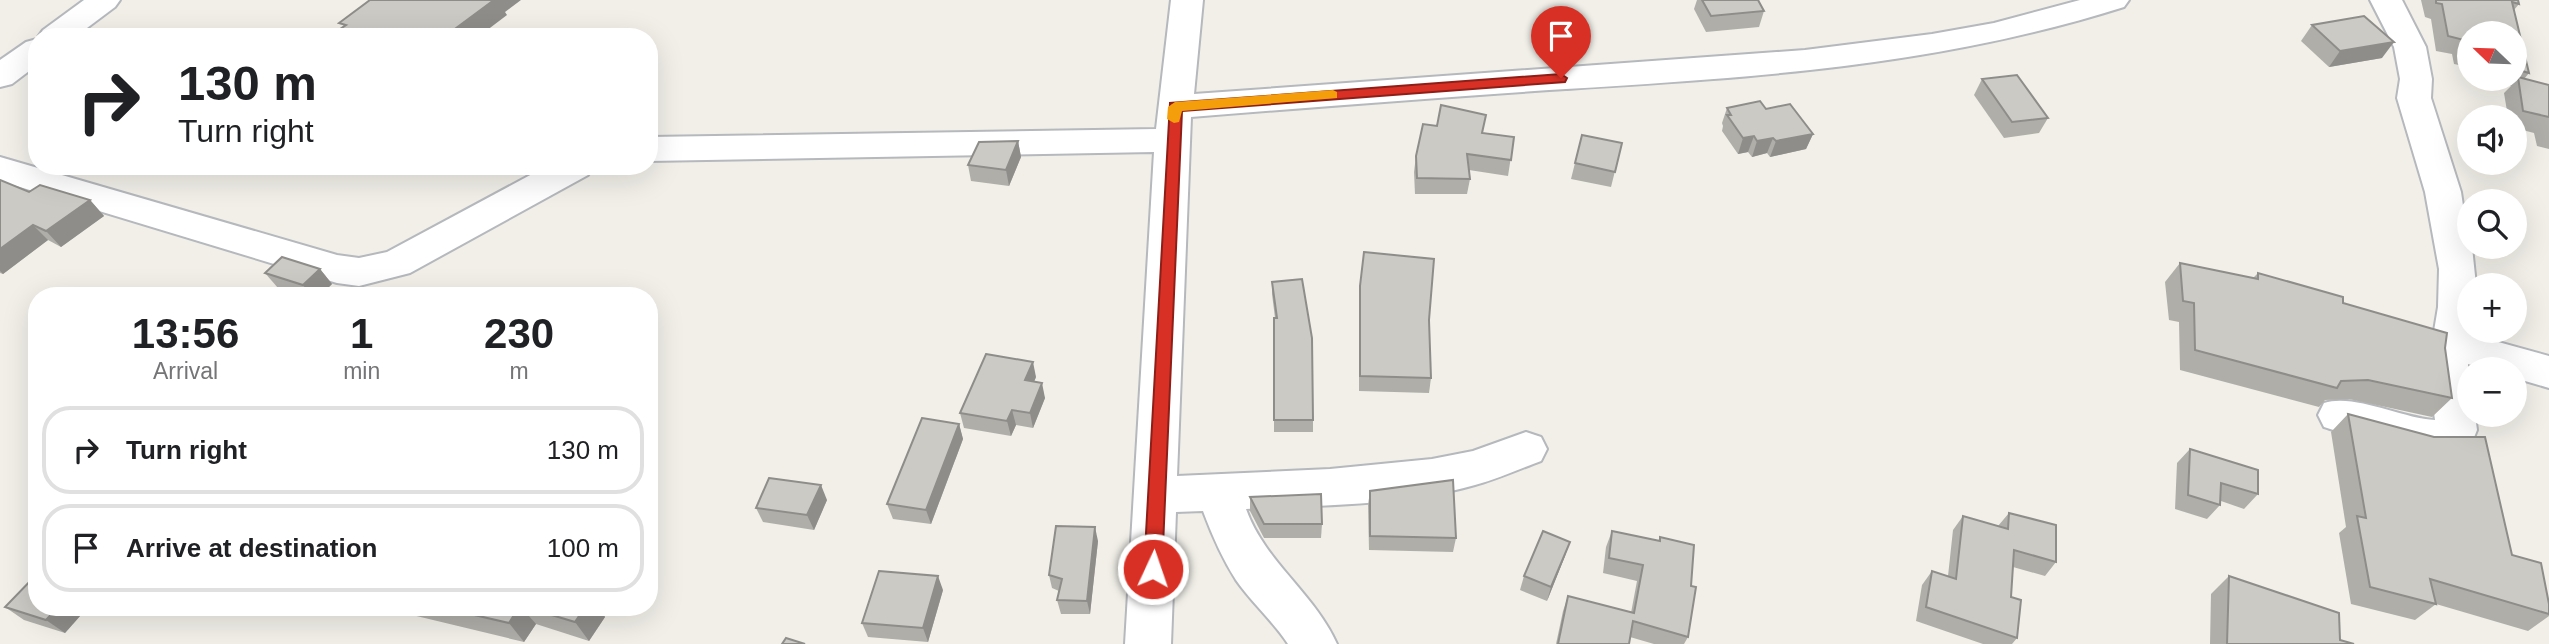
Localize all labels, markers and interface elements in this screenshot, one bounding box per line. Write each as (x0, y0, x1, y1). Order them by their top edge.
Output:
pin (1531, 6, 1591, 78)
icon: arrive (1542, 17, 1580, 55)
north arrow (2457, 21, 2527, 91)
map controls (2457, 21, 2527, 427)
icon: right (63, 56, 154, 147)
text: 130 m (178, 56, 317, 110)
button: sound (2457, 105, 2527, 175)
text: Turn right (178, 113, 314, 149)
button: search (2457, 189, 2527, 259)
button: + (2457, 273, 2527, 343)
text: 13:56 (132, 310, 239, 357)
text: 1 (350, 310, 373, 357)
text: 230 (484, 310, 554, 357)
button: − (2457, 357, 2527, 427)
text: Arrival (153, 358, 218, 384)
text: min (343, 358, 380, 384)
text: m (510, 358, 529, 384)
icon: right (67, 431, 105, 469)
text: Turn right (126, 435, 247, 465)
text: 130 m (547, 435, 619, 465)
icon: arrive (67, 529, 105, 567)
position arrow (1116, 532, 1190, 606)
text: Arrive at destination (126, 533, 377, 563)
text: 100 m (547, 533, 619, 563)

